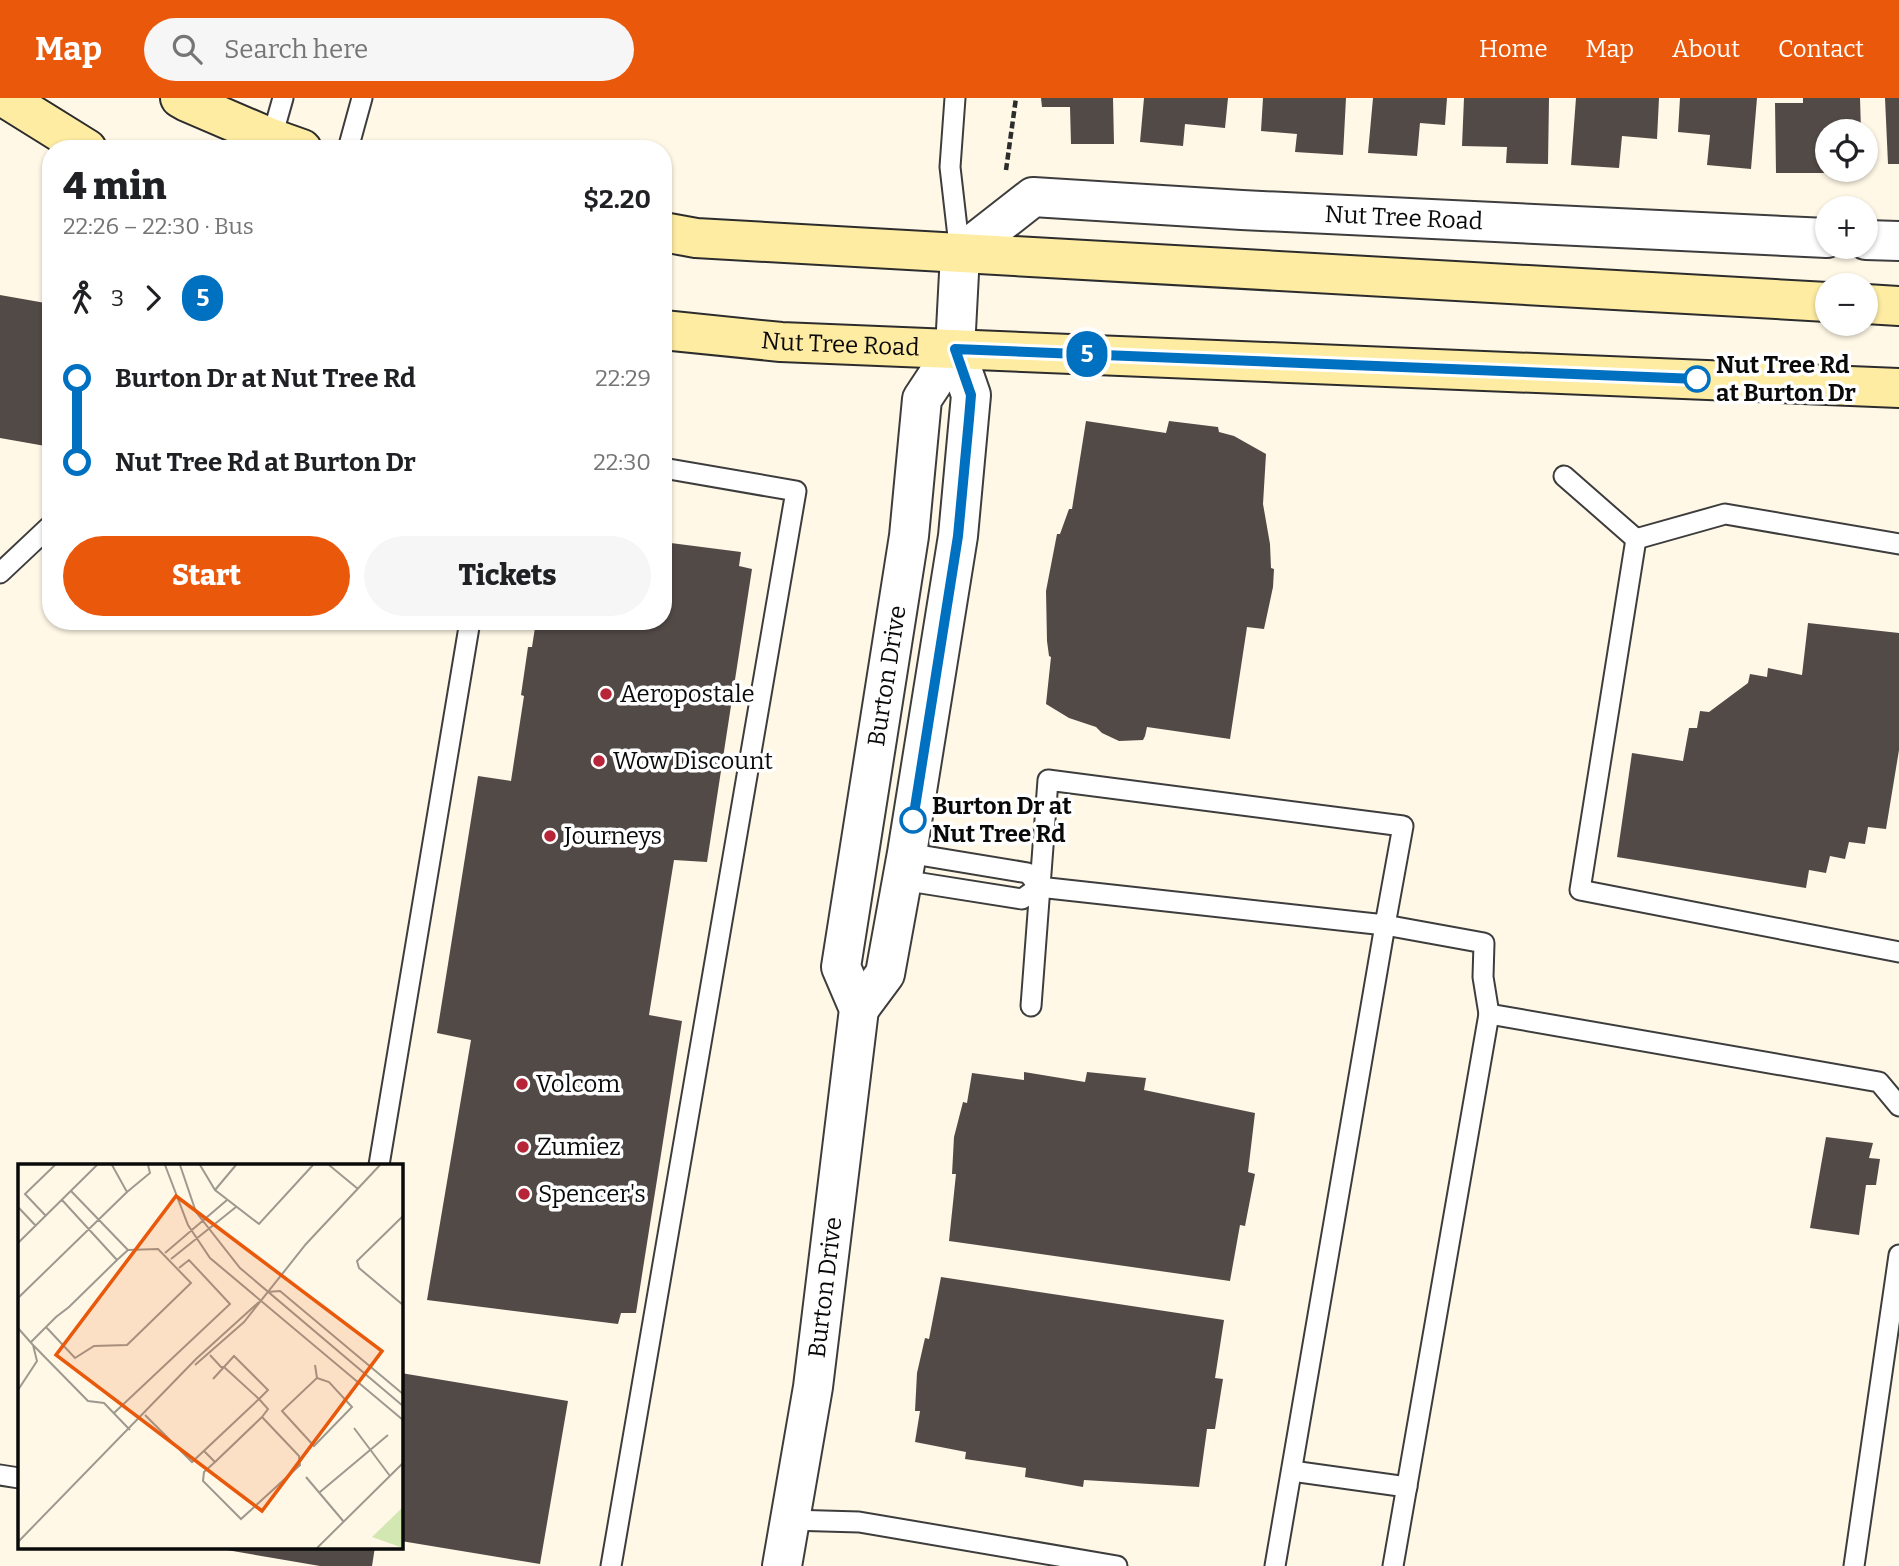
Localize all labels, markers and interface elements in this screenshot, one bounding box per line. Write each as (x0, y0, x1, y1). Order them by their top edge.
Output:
search box (144, 18, 634, 81)
text: Map (35, 29, 102, 69)
icon: search (168, 30, 206, 68)
text: Search here (224, 34, 368, 65)
text: Home (1479, 35, 1548, 63)
text: Map (1586, 35, 1634, 63)
text: About (1672, 35, 1740, 63)
text: Contact (1778, 35, 1864, 63)
map controls (1815, 119, 1878, 336)
button: locate (1815, 119, 1878, 182)
text: 4 min (63, 163, 166, 209)
text: $2.20 (583, 184, 651, 215)
button: + (1815, 196, 1878, 259)
street label: Nut Tree Road (1324, 200, 1484, 236)
text: 22:26 – 22:30 · Bus (63, 212, 254, 240)
button: − (1815, 273, 1878, 336)
icon: walk (63, 279, 101, 317)
icon: forward (134, 279, 172, 317)
text: 3 (111, 284, 124, 312)
text: 5 (196, 284, 209, 312)
street label: Nut Tree Road (760, 326, 920, 362)
line badge: 5 (1064, 331, 1110, 377)
text: 5 (1080, 340, 1094, 368)
place label: Nut Tree Rd at Burton Dr (1716, 351, 1856, 407)
text: Burton Dr at Nut Tree Rd (115, 363, 416, 394)
text: 22:29 (595, 364, 651, 392)
marker: Nut Tree Rd at Burton Dr (1684, 366, 1710, 392)
text: Nut Tree Rd at Burton Dr (115, 447, 416, 478)
text: 22:30 (593, 448, 651, 476)
button: Start (63, 536, 350, 616)
button: Tickets (364, 536, 651, 616)
street label: Burton Drive (862, 603, 912, 748)
place label: Aeropostale (620, 680, 755, 708)
marker: Aeropostale (598, 686, 614, 702)
place label: Wow Discount (613, 747, 773, 775)
marker: Wow Discount (591, 753, 607, 769)
place label: Burton Dr at Nut Tree Rd (932, 792, 1072, 848)
marker: Burton Dr at Nut Tree Rd (900, 807, 926, 833)
place label: Journeys (563, 822, 662, 850)
marker: Journeys (542, 828, 558, 844)
place label: Volcom (536, 1070, 620, 1098)
marker: Volcom (514, 1076, 530, 1092)
place label: Zumiez (537, 1133, 621, 1161)
marker: Zumiez (515, 1139, 531, 1155)
inset map (18, 1164, 402, 1548)
place label: Spencer's (538, 1180, 646, 1208)
marker: Spencer's (516, 1186, 532, 1202)
street label: Burton Drive (803, 1215, 848, 1360)

